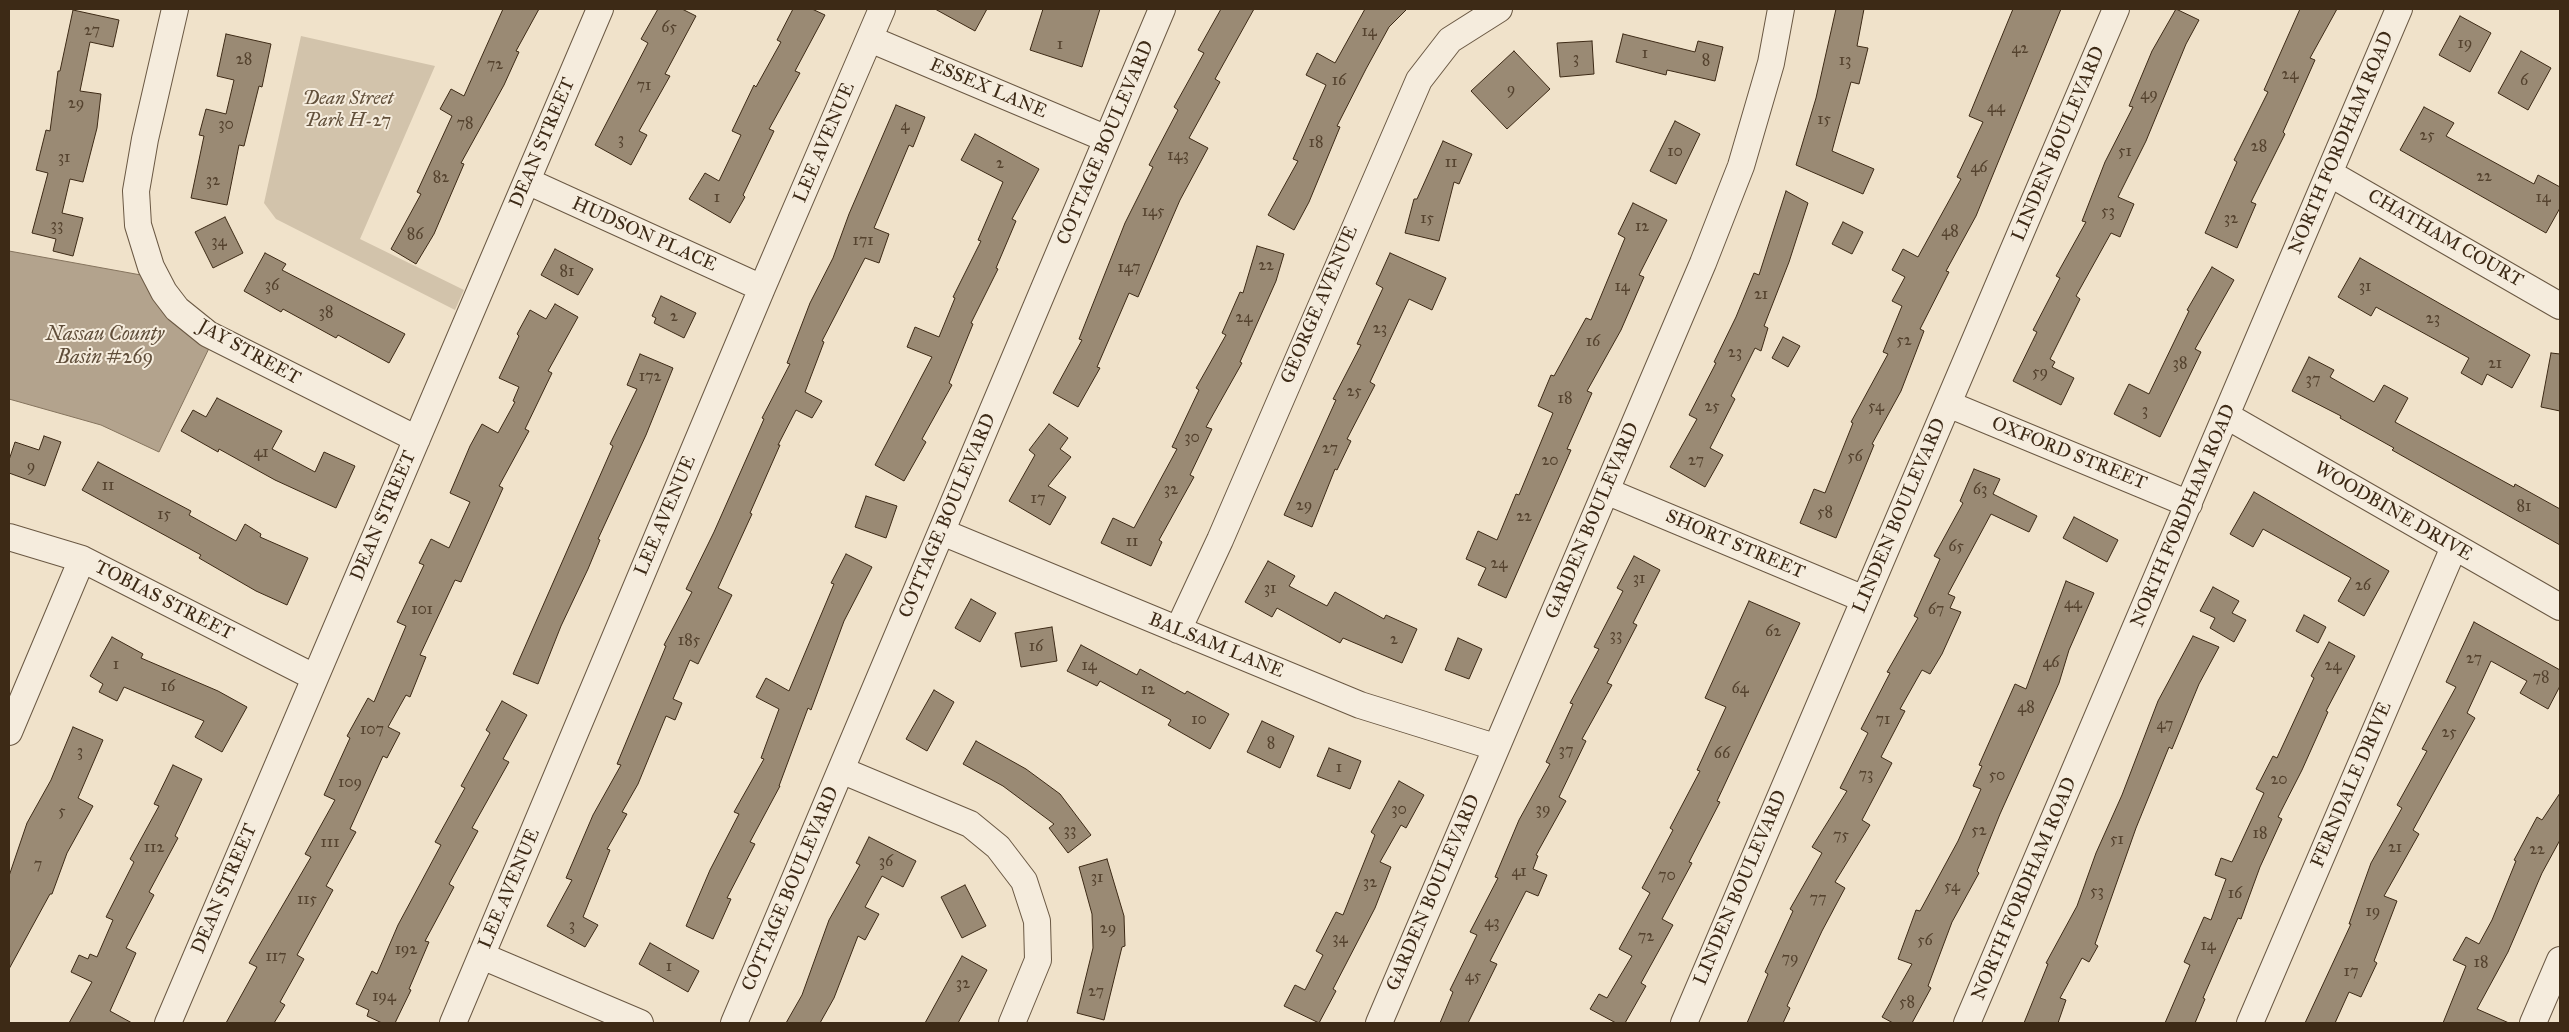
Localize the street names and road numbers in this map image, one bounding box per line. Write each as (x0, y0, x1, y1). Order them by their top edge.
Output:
street label: NORTH FORDHAM ROAD (2285, 28, 2399, 258)
street label: COTTAGE BOULEVARD (1053, 37, 1159, 249)
street label: LINDEN BOULEVARD (2008, 43, 2110, 245)
street label: ESSEX LANE (926, 54, 1050, 124)
street label: DEAN STREET (505, 75, 581, 211)
street label: LEE AVENUE (789, 80, 861, 206)
street label: CHATHAM COURT (2363, 185, 2527, 293)
street label: HUDSON PLACE (568, 193, 720, 277)
street label: GEORGE AVENUE (1276, 223, 1364, 387)
street label: JAY STREET (194, 316, 304, 390)
street label: NORTH FORDHAM ROAD (2127, 401, 2241, 631)
street label: COTTAGE BOULEVARD (895, 410, 1001, 622)
street label: OXFORD STREET (1988, 412, 2150, 496)
street label: LINDEN BOULEVARD (1849, 415, 1951, 617)
street label: GARDEN BOULEVARD (1541, 419, 1645, 623)
street label: DEAN STREET (346, 448, 422, 584)
street label: LEE AVENUE (630, 453, 702, 579)
street label: WOODBINE DRIVE (2310, 457, 2476, 567)
street label: SHORT STREET (1662, 505, 1808, 585)
street label: TOBIAS STREET (91, 556, 237, 646)
street label: BALSAM LANE (1145, 608, 1287, 684)
street label: FERNDALE DRIVE (2307, 699, 2397, 871)
street label: NORTH FORDHAM ROAD (1968, 774, 2082, 1004)
street label: COTTAGE BOULEVARD (738, 783, 844, 995)
street label: LINDEN BOULEVARD (1690, 787, 1792, 989)
street label: GARDEN BOULEVARD (1382, 791, 1486, 995)
street label: DEAN STREET (187, 821, 263, 957)
street label: LEE AVENUE (474, 826, 546, 952)

